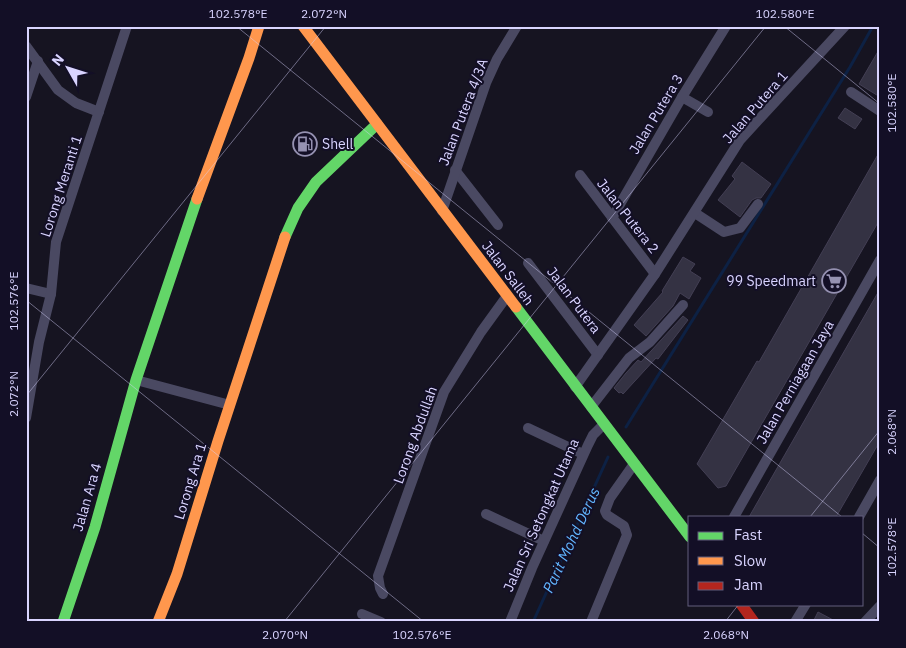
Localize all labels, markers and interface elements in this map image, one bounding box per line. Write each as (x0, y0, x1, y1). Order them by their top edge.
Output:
text: 102.578°E (208, 6, 268, 21)
text: 2.072°N (301, 6, 347, 21)
text: 102.580°E (755, 6, 815, 21)
north arrow (42, 42, 92, 92)
text: N (48, 50, 68, 69)
street label: Jalan Putera 4/3A (434, 56, 492, 168)
street label: Jalan Putera 1 (719, 67, 791, 147)
street label: Jalan Putera 3 (625, 71, 687, 157)
text: 102.580°E (884, 73, 899, 133)
fuel station icon: Shell (292, 131, 318, 157)
street label: Lorong Meranti 1 (36, 133, 86, 239)
place label: Shell (322, 135, 354, 153)
street label: Jalan Putera 2 (593, 175, 663, 257)
street label: Jalan Salleh (478, 237, 538, 309)
street label: Jalan Putera (543, 263, 605, 337)
supermarket icon: 99 Speedmart (821, 268, 847, 294)
text: 102.576°E (6, 271, 21, 331)
place label: 99 Speedmart (726, 272, 816, 290)
street label: Jalan Perniagaan Jaya (752, 317, 838, 447)
text: 2.072°N (6, 371, 21, 417)
street label: Lorong Abdullah (389, 384, 441, 486)
text: 2.068°N (884, 409, 899, 455)
street label: Jalan Sri Setongkat Utama (499, 435, 583, 594)
street label: Lorong Ara 1 (170, 440, 210, 522)
street label: Jalan Ara 4 (69, 461, 105, 533)
water label: Parit Mohd Derus (538, 484, 604, 596)
legend (688, 516, 864, 606)
text: 102.578°E (884, 517, 899, 577)
text: Fast (734, 525, 762, 544)
text: Slow (734, 551, 767, 570)
text: Jam (734, 575, 763, 594)
text: 2.070°N (262, 627, 308, 642)
text: 102.576°E (392, 627, 452, 642)
text: 2.068°N (703, 627, 749, 642)

